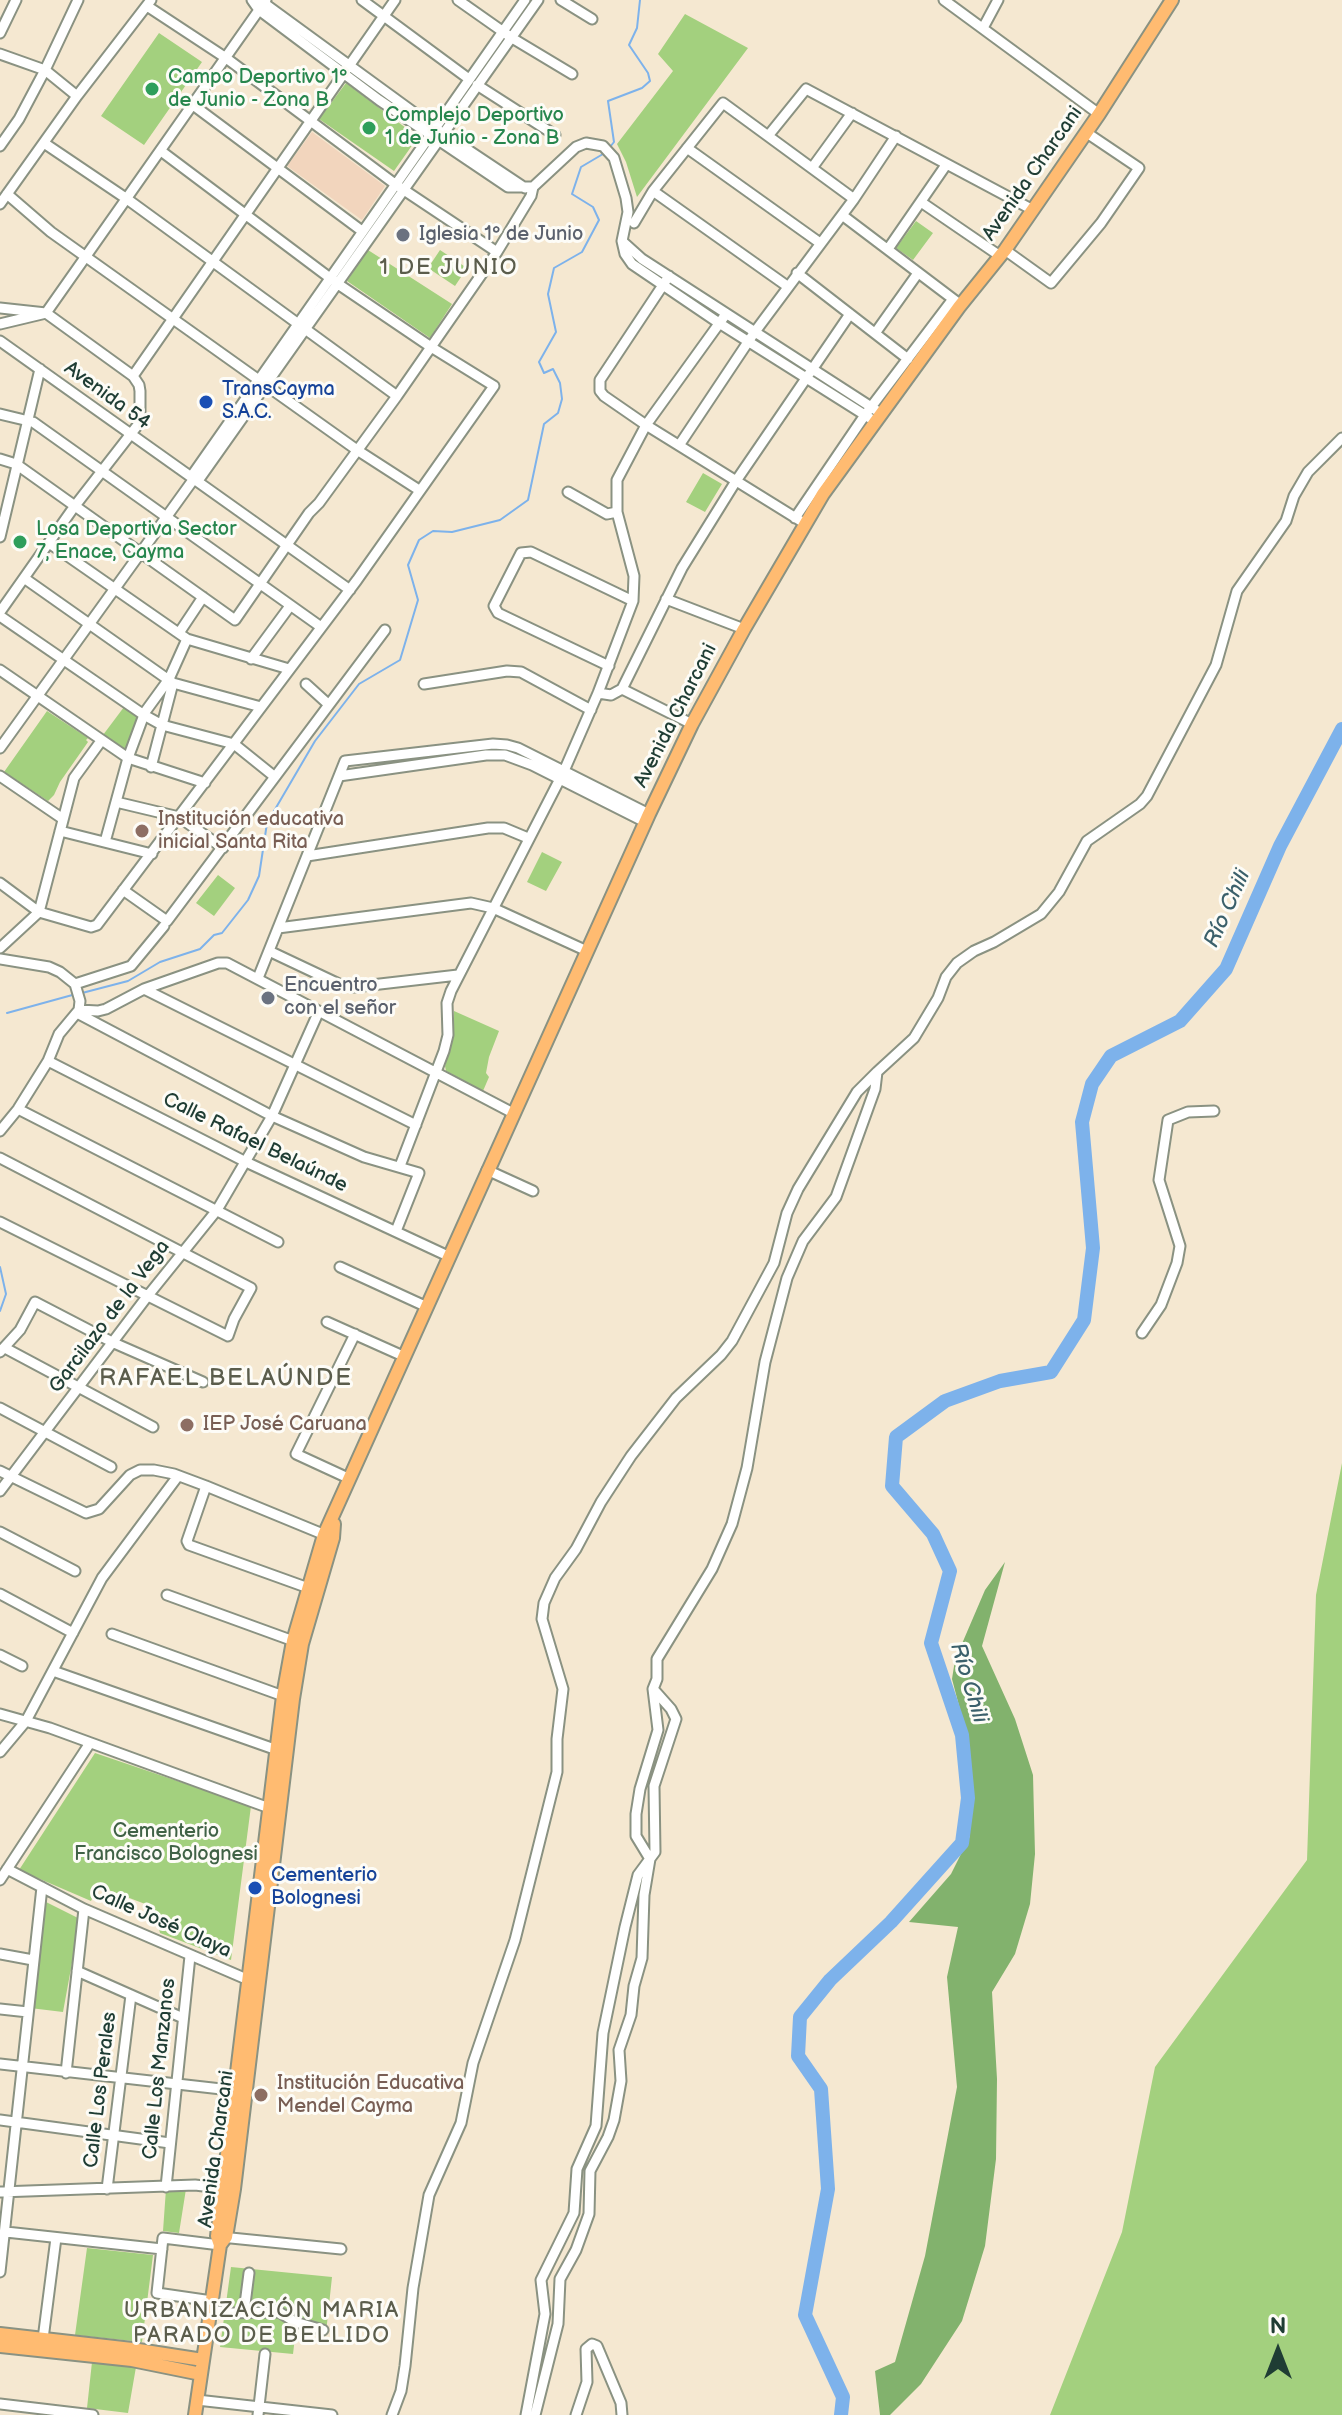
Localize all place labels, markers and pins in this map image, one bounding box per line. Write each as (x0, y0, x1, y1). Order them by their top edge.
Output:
place label: Campo Deportivo 1º de Junio - Zona B (168, 66, 347, 113)
marker: Campo Deportivo 1º de Junio - Zona B (143, 80, 161, 98)
place label: Complejo Deportivo 1 de Junio - Zona B (385, 104, 564, 151)
marker: Complejo Deportivo 1 de Junio - Zona B (360, 119, 378, 137)
place label: Iglesia 1º de Junio (419, 223, 583, 247)
marker: Iglesia 1º de Junio (394, 226, 412, 244)
place label: TransCayma S.A.C. (222, 378, 335, 425)
marker: TransCayma S.A.C. (197, 393, 215, 411)
place label: Losa Deportiva Sector 7, Enace, Cayma (36, 518, 236, 565)
marker: Losa Deportiva Sector 7, Enace, Cayma (11, 533, 29, 551)
place label: Institución educativa inicial Santa Rita (158, 808, 344, 855)
marker: Institución educativa inicial Santa Rita (133, 822, 151, 840)
place label: Encuentro con el señor (284, 974, 396, 1021)
marker: Encuentro con el señor (259, 989, 277, 1007)
place label: IEP José Caruana (203, 1413, 367, 1437)
marker: IEP José Caruana (178, 1416, 196, 1434)
place label: Cementerio Bolognesi (271, 1864, 377, 1911)
marker: Cementerio Bolognesi (246, 1879, 264, 1897)
place label: Institución Educativa Mendel Cayma (277, 2072, 464, 2119)
marker: Institución Educativa Mendel Cayma (252, 2086, 270, 2104)

